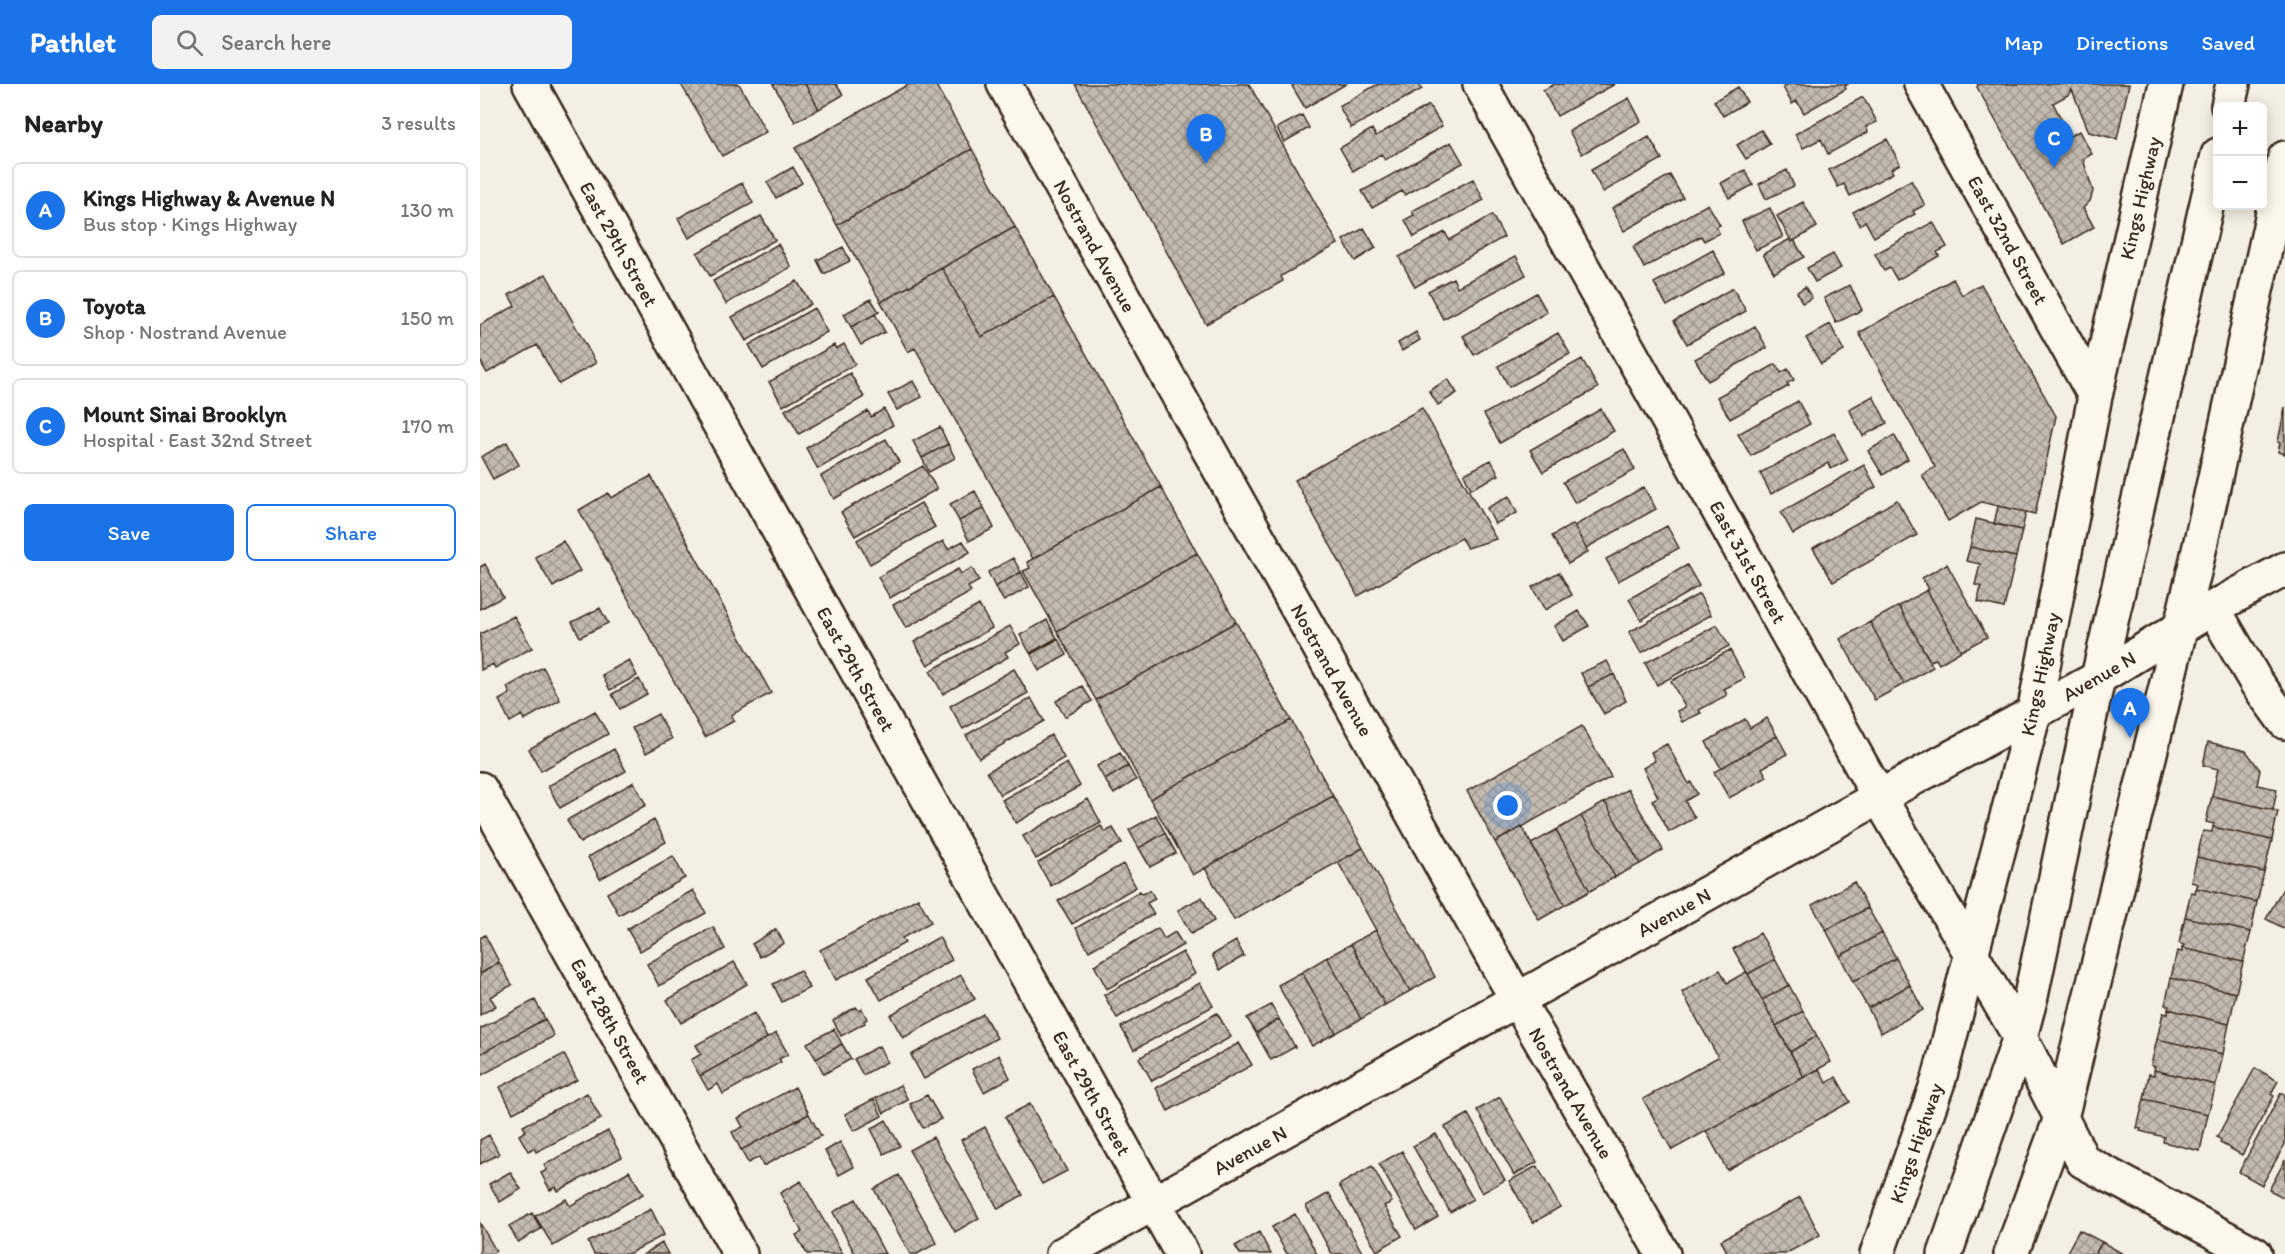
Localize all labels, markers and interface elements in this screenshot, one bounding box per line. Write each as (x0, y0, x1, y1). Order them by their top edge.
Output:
search box (152, 15, 572, 69)
text: Pathlet (30, 25, 116, 59)
icon: search (173, 26, 206, 59)
text: Search here (221, 29, 331, 56)
text: Map (2005, 30, 2043, 55)
text: Directions (2076, 30, 2168, 55)
text: Saved (2201, 30, 2255, 55)
map controls (2213, 102, 2267, 210)
button: + (2213, 102, 2267, 156)
text: Nearby (24, 107, 103, 139)
text: 3 results (381, 111, 456, 135)
pin: B (1186, 115, 1226, 164)
pin: C (2034, 118, 2074, 168)
street label: Kings Highway (2114, 133, 2166, 262)
button: − (2213, 156, 2267, 210)
street label: East 32nd Street (1963, 171, 2053, 309)
street label: Nostrand Avenue (1049, 175, 1141, 317)
street label: East 29th Street (575, 177, 663, 311)
text: Kings Highway & Avenue N (83, 185, 335, 212)
text: A (39, 198, 52, 222)
text: 130 m (400, 198, 454, 222)
text: Bus stop · Kings Highway (83, 212, 297, 236)
text: Toyota (83, 293, 146, 320)
text: B (39, 306, 52, 330)
text: 150 m (401, 306, 454, 330)
text: Shop · Nostrand Avenue (83, 320, 287, 344)
text: Mount Sinai Brooklyn (83, 401, 287, 428)
text: C (39, 414, 52, 438)
text: 170 m (401, 414, 454, 438)
text: Hospital · East 32nd Street (83, 428, 312, 452)
street label: East 31st Street (1704, 496, 1792, 628)
button: Save (24, 504, 234, 561)
button: Share (246, 504, 456, 561)
street label: Nostrand Avenue (1286, 599, 1378, 741)
street label: East 29th Street (812, 602, 900, 736)
street label: Kings Highway (2015, 609, 2065, 738)
street label: Avenue N (2058, 645, 2140, 707)
pin: A (2110, 688, 2150, 738)
your location (1493, 791, 1522, 820)
street label: Avenue N (1633, 882, 1715, 942)
street label: East 28th Street (566, 954, 654, 1088)
street label: Nostrand Avenue (1524, 1023, 1618, 1163)
street label: East 29th Street (1048, 1026, 1136, 1160)
street label: Kings Highway (1884, 1079, 1948, 1206)
street label: Avenue N (1209, 1120, 1291, 1180)

